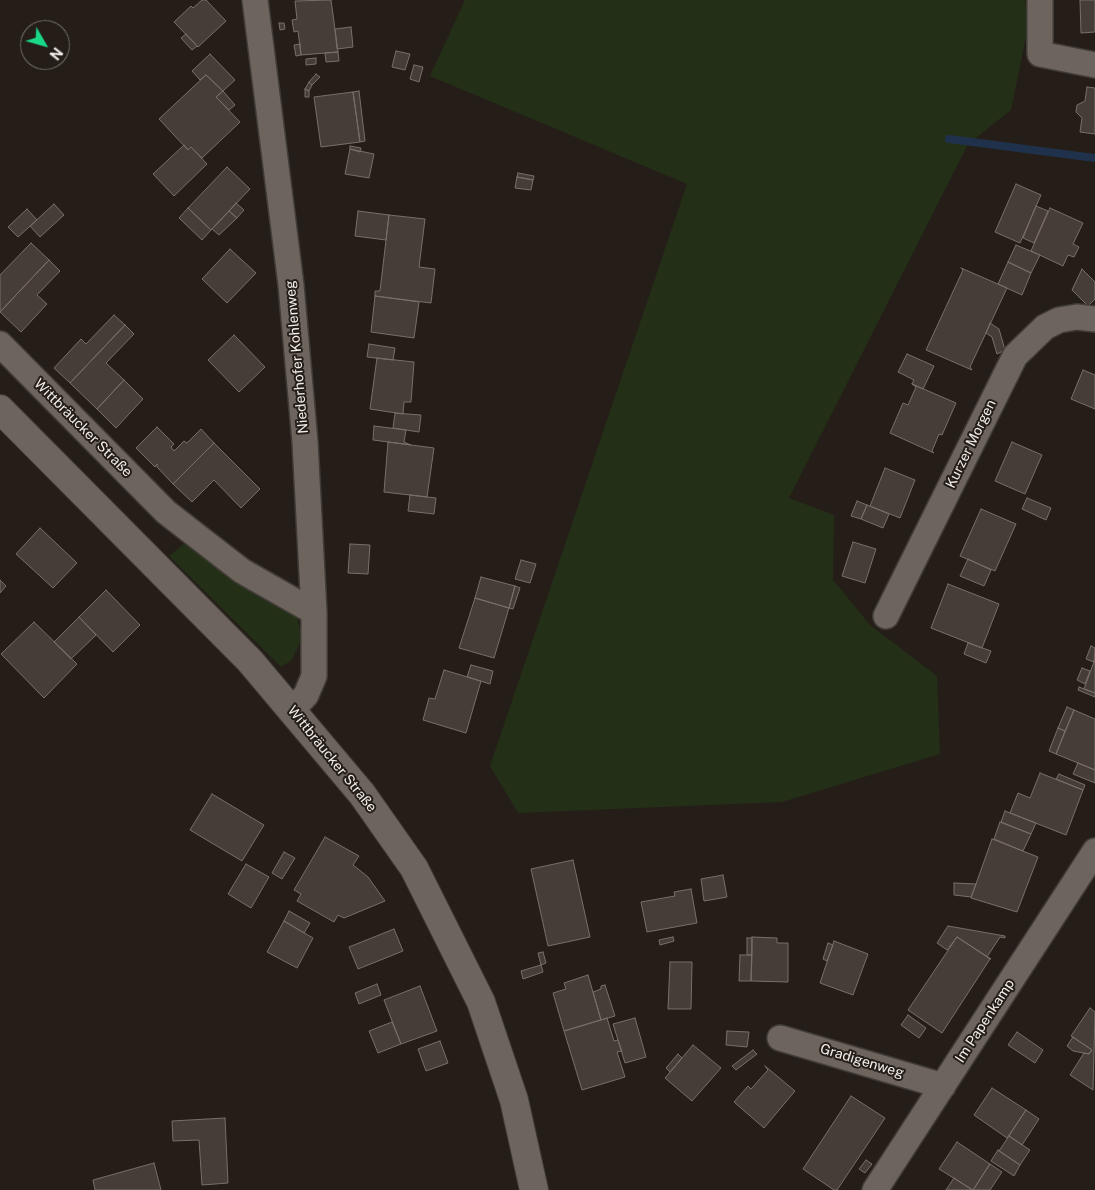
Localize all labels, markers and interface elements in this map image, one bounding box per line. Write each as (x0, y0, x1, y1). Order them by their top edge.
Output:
north arrow (20, 20, 70, 70)
text: N (46, 44, 66, 63)
street label: Niederhofer Kohlenweg (282, 280, 312, 434)
street label: Wittbräucker Straße (30, 375, 136, 481)
street label: Kurzer Morgen (942, 397, 1000, 491)
street label: Wittbräucker Straße (284, 702, 380, 816)
street label: Im Papenkamp (952, 976, 1018, 1066)
street label: Gradigenweg (818, 1040, 906, 1082)

